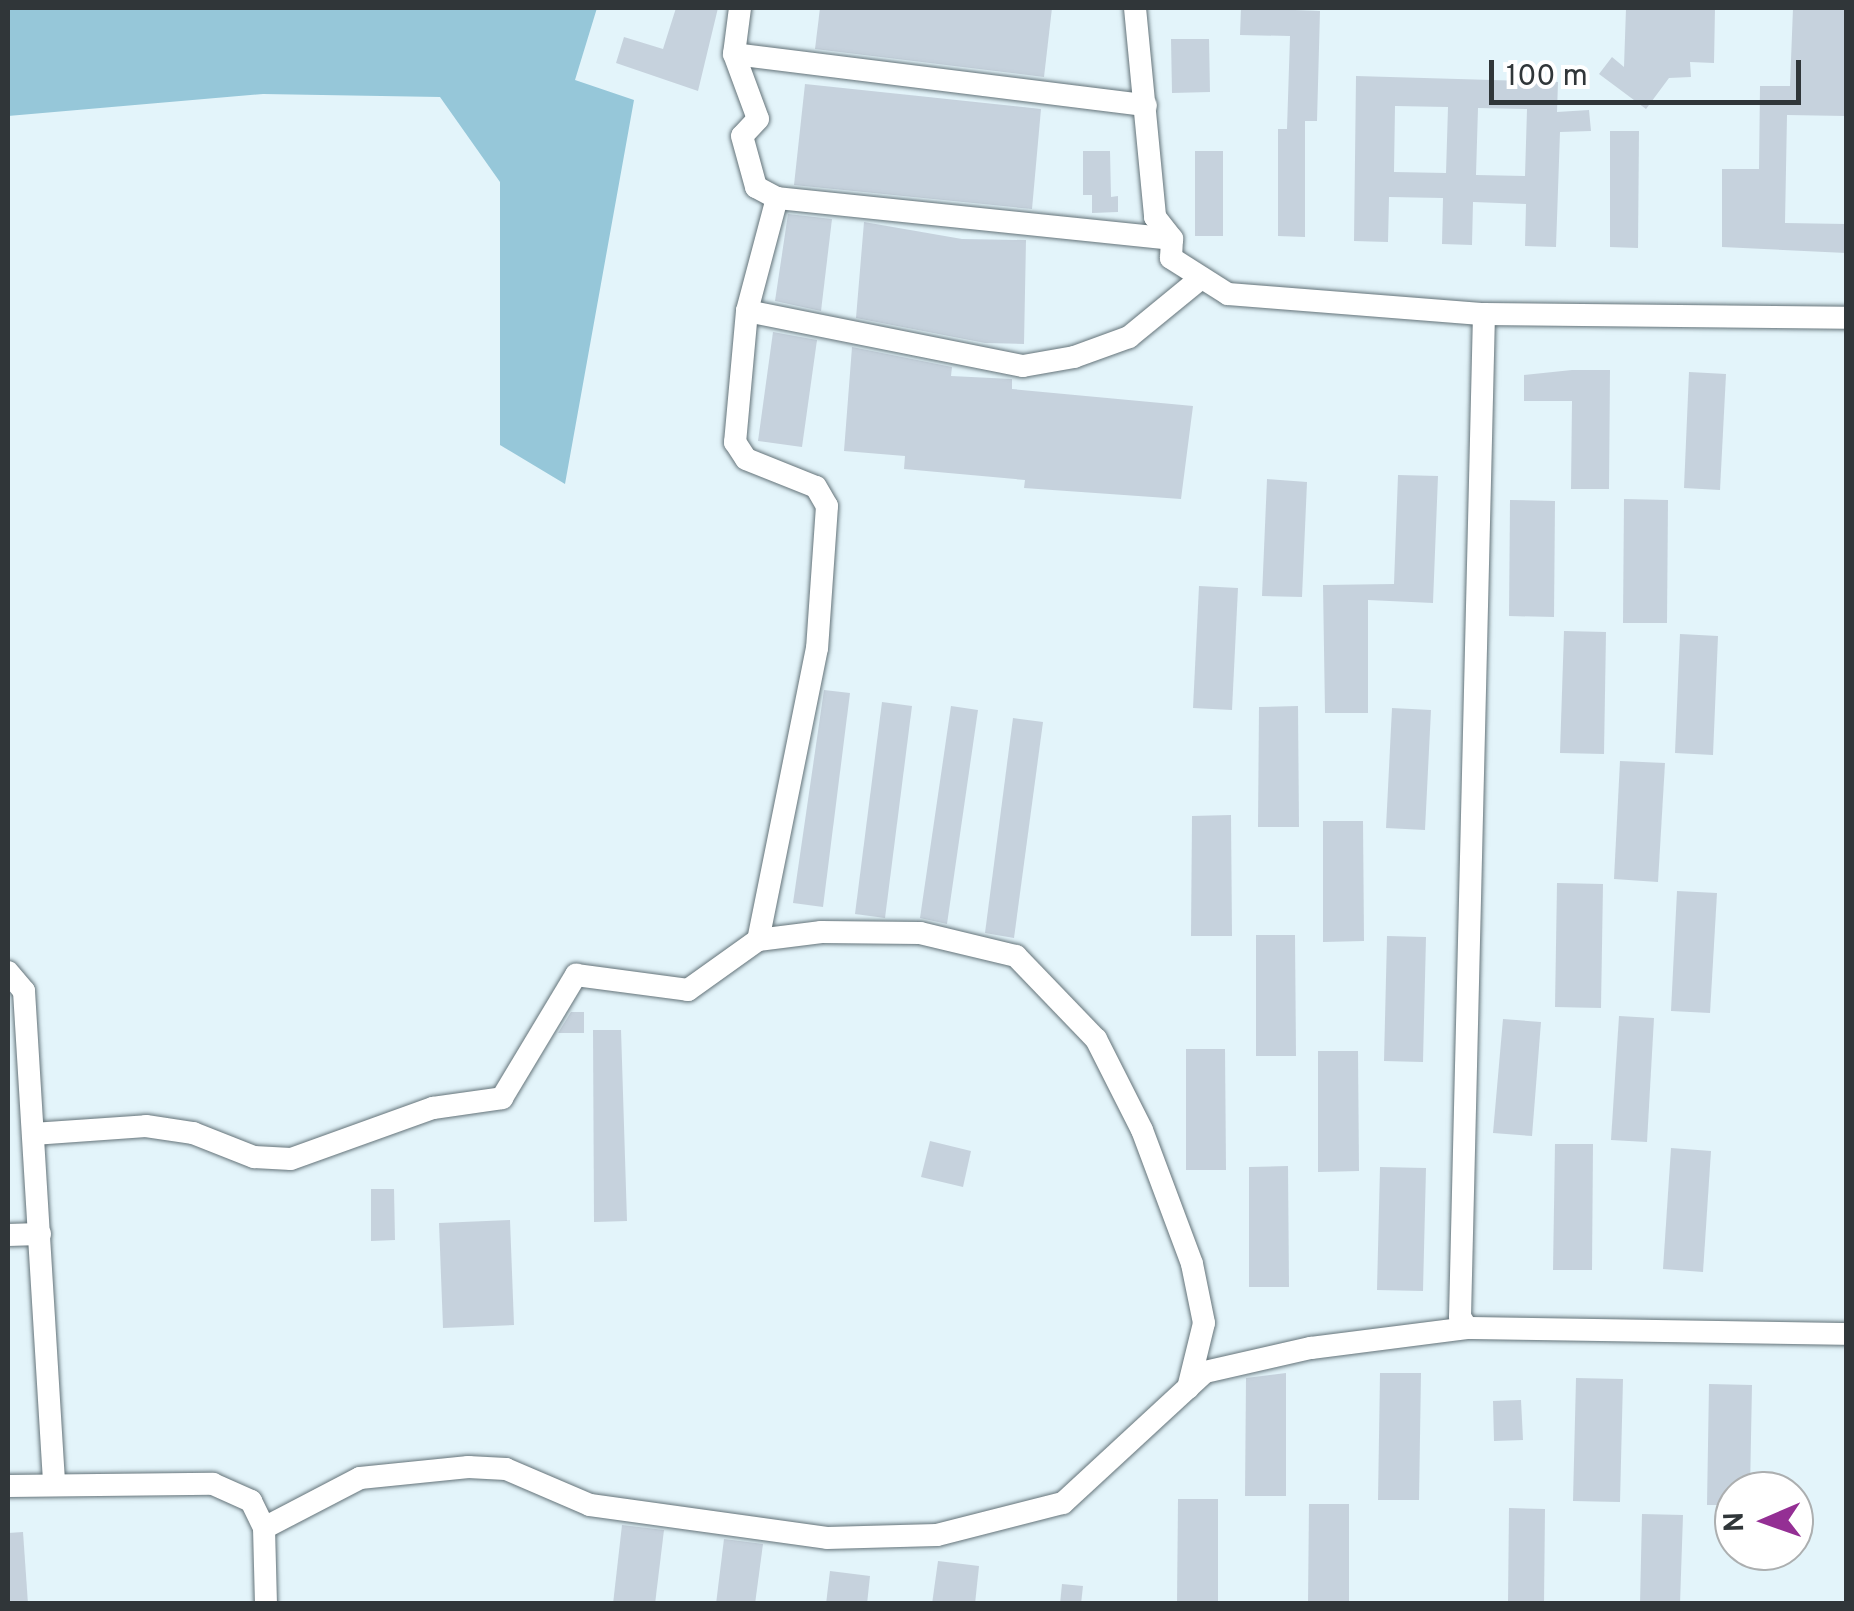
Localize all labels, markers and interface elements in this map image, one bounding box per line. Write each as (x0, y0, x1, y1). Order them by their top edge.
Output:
scale bar (1494, 40, 1806, 102)
text: 100 m (1506, 59, 1588, 96)
north arrow (1714, 1471, 1814, 1571)
text: N (1718, 1511, 1754, 1533)

